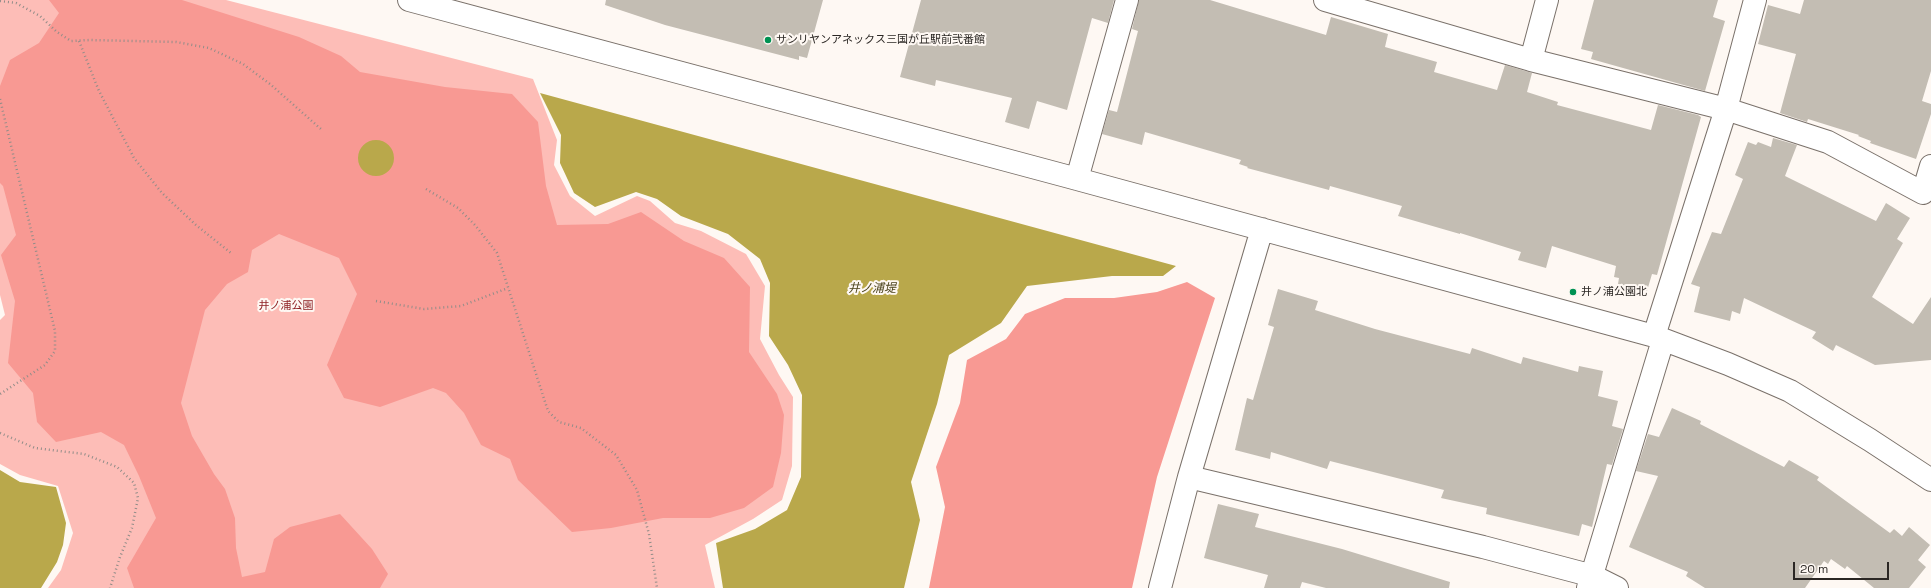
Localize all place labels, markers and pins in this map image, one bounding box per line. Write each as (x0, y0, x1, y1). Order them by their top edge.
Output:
place label: サンリヤンアネックス三国が丘駅前弐番館 (776, 33, 985, 47)
marker: サンリヤンアネックス三国が丘駅前弐番館 (763, 35, 773, 45)
place label: 井ノ浦公園北 (1581, 285, 1647, 299)
marker: 井ノ浦公園北 (1568, 287, 1578, 297)

